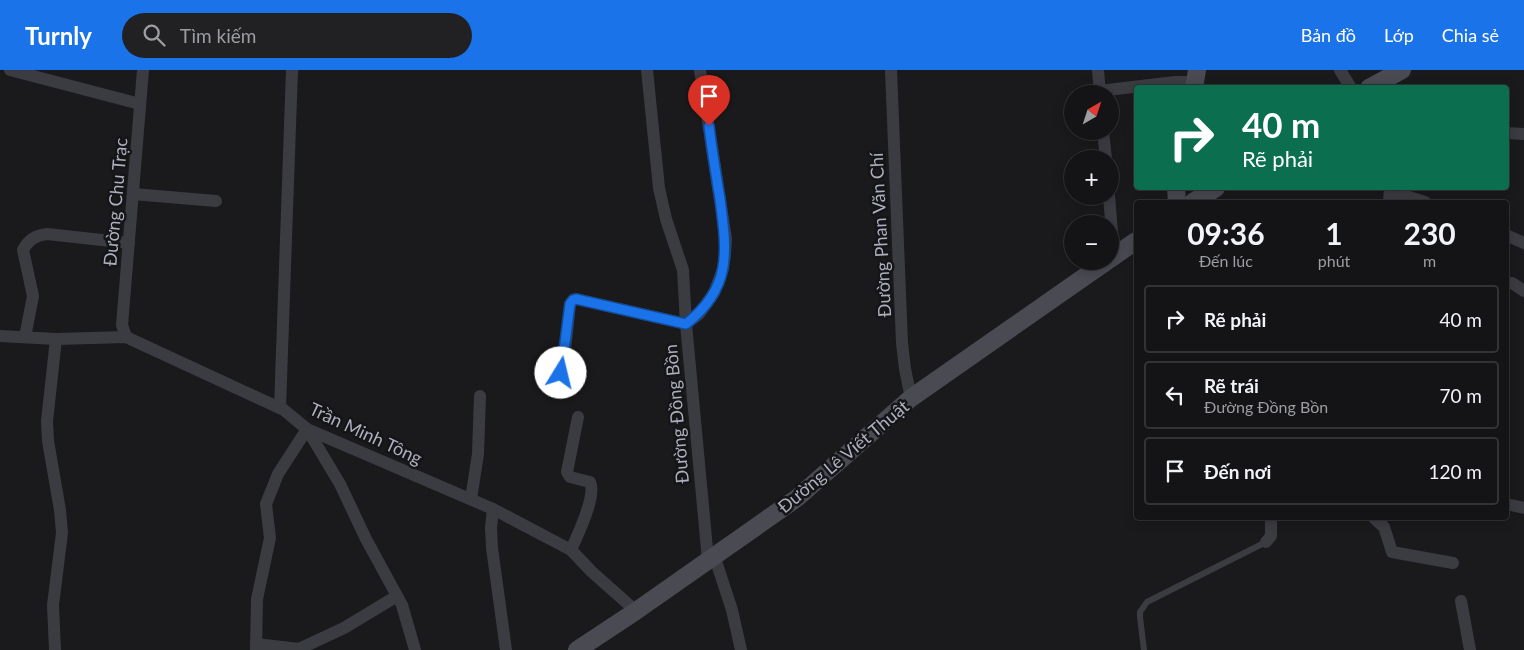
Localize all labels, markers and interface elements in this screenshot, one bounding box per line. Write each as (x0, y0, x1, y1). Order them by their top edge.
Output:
search box (122, 13, 472, 58)
text: Turnly (25, 21, 92, 50)
icon: search (140, 21, 168, 49)
text: Tìm kiếm (180, 24, 256, 47)
text: Bản đồ (1301, 24, 1356, 46)
text: Lớp (1384, 24, 1414, 46)
text: Chia sẻ (1442, 24, 1499, 46)
pin (688, 75, 730, 126)
icon: arrive (695, 82, 723, 110)
north arrow (1064, 85, 1119, 140)
map controls (1064, 85, 1119, 270)
text: 40 m (1242, 103, 1320, 145)
icon: right (1159, 105, 1224, 170)
street label: Đường Chu Trạc (98, 136, 132, 267)
text: Rẽ phải (1242, 145, 1313, 172)
button: + (1064, 150, 1119, 205)
street label: Đường Phan Văn Chí (865, 151, 895, 318)
button: − (1064, 215, 1119, 270)
text: 09:36 (1187, 215, 1265, 251)
text: 1 (1325, 215, 1343, 251)
text: 230 (1404, 215, 1456, 251)
text: Đến lúc (1199, 251, 1253, 270)
text: phút (1318, 251, 1350, 270)
text: m (1423, 251, 1436, 270)
icon: right (1161, 305, 1189, 333)
text: Rẽ phải (1204, 308, 1266, 331)
text: 40 m (1439, 308, 1482, 331)
street label: Đường Đồng Bồn (659, 343, 693, 485)
position arrow (534, 346, 586, 398)
text: Rẽ trái (1204, 374, 1259, 397)
icon: left (1161, 381, 1189, 409)
text: 70 m (1439, 384, 1482, 407)
street label: Đường Lê Viết Thuật (773, 394, 913, 517)
street label: Trần Minh Tông (306, 397, 426, 469)
text: Đường Đồng Bồn (1204, 397, 1328, 416)
icon: arrive (1161, 457, 1189, 485)
text: Đến nơi (1204, 460, 1271, 483)
text: 120 m (1428, 460, 1482, 483)

